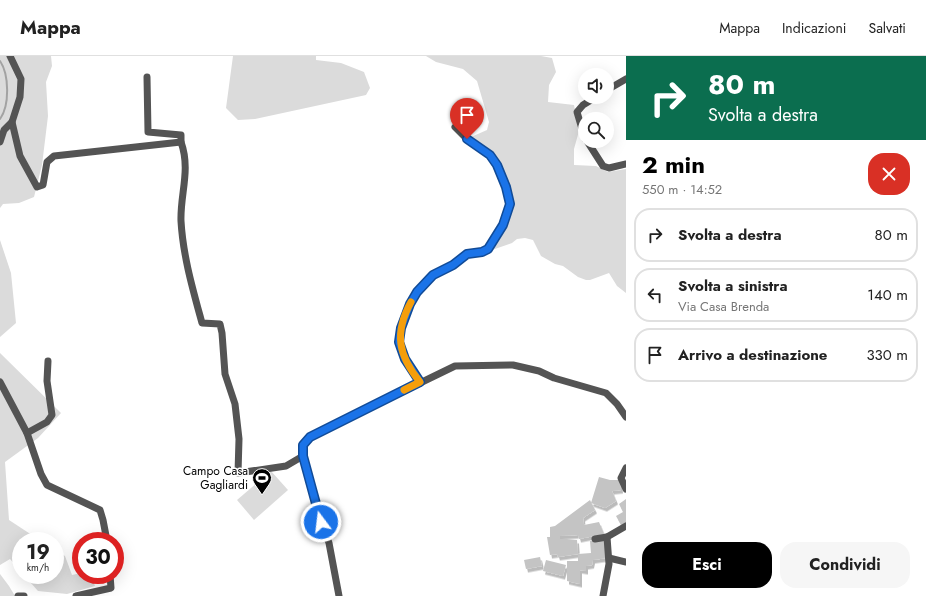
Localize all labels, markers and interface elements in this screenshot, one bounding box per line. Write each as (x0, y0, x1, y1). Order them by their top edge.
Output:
text: Mappa (20, 14, 81, 41)
text: Mappa (719, 18, 760, 38)
text: Indicazioni (782, 18, 846, 38)
text: Salvati (868, 18, 906, 38)
text: 80 m (708, 64, 775, 105)
map controls (578, 68, 614, 148)
button: sound (578, 68, 614, 104)
icon: right (642, 72, 694, 124)
pin (450, 98, 484, 139)
text: Svolta a destra (708, 102, 818, 128)
icon: arrive (456, 104, 478, 126)
button: search (578, 112, 614, 148)
text: 2 min (642, 147, 705, 182)
button: close (868, 153, 910, 195)
text: 550 m · 14:52 (642, 180, 722, 199)
icon: right (644, 224, 666, 246)
text: Svolta a destra (678, 224, 782, 246)
text: 80 m (875, 224, 908, 246)
text: Svolta a sinistra (678, 275, 788, 297)
icon: left (644, 284, 666, 306)
text: 140 m (867, 284, 908, 306)
text: Via Casa Brenda (678, 297, 769, 316)
icon: arrive (644, 344, 666, 366)
text: Arrivo a destinazione (678, 344, 827, 366)
text: 330 m (866, 344, 908, 366)
place label: Campo Casa Gagliardi (183, 462, 248, 494)
sports icon: Campo Casa Gagliardi (251, 467, 273, 495)
position arrow (300, 501, 342, 543)
speed limit sign: 30 (72, 532, 124, 584)
text: 19 (26, 538, 50, 567)
button: Esci (642, 542, 772, 588)
button: Condividi (780, 542, 910, 588)
text: km/h (27, 560, 49, 575)

